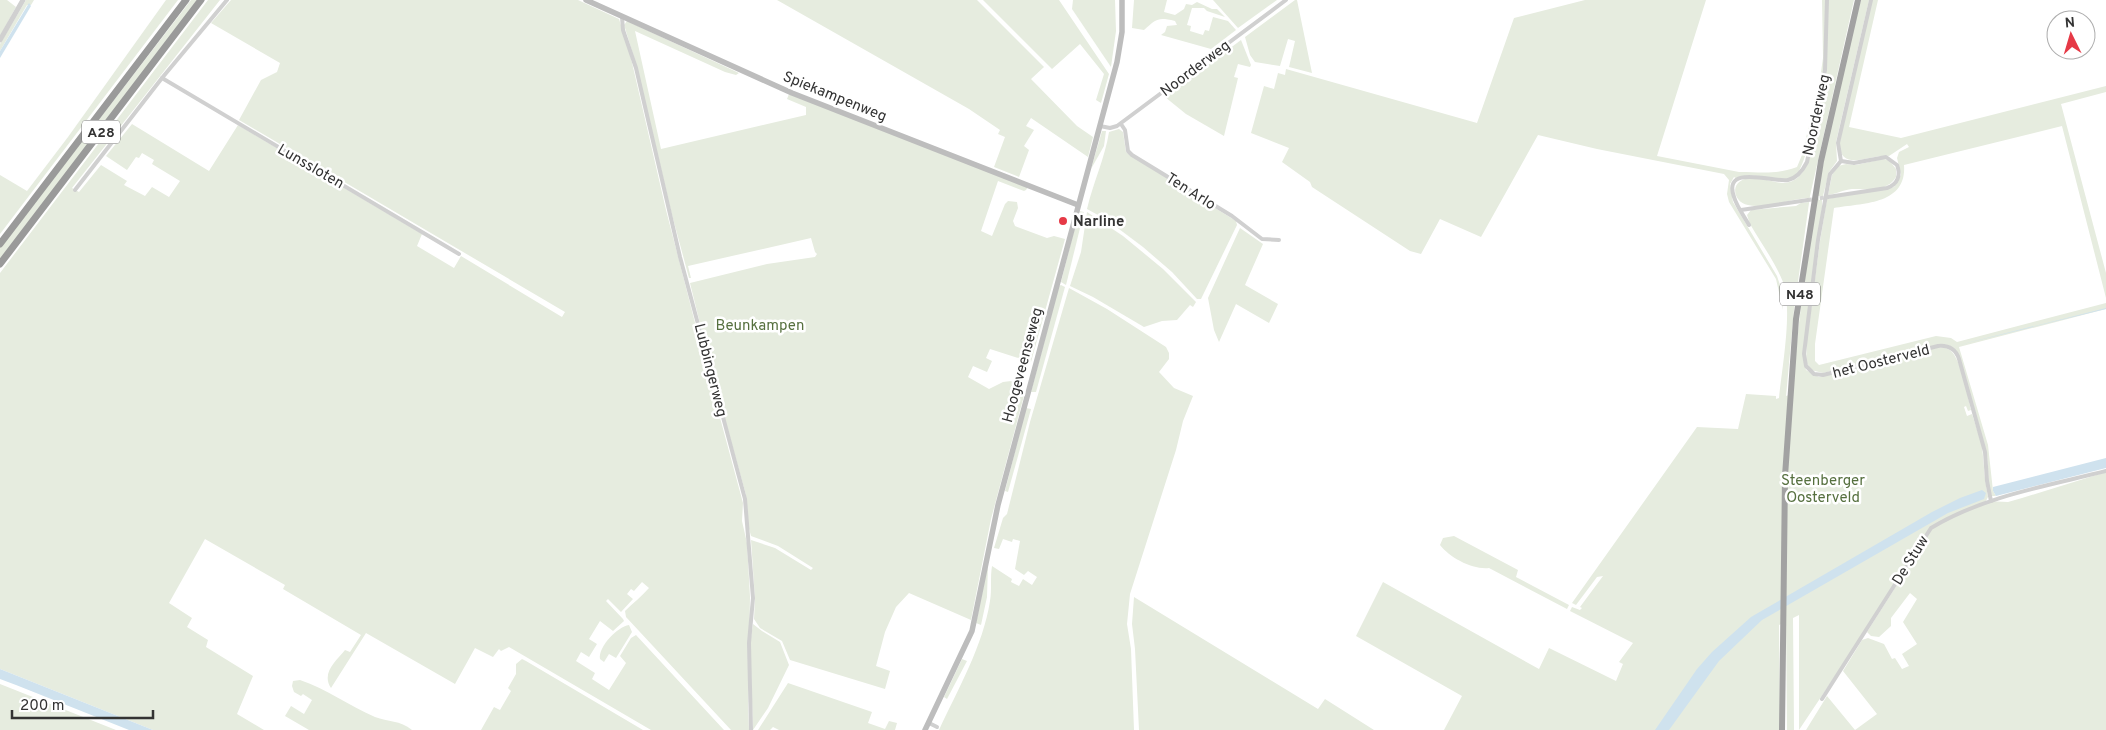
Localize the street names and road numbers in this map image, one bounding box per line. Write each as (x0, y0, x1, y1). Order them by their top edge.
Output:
street label: Noorderweg (1157, 37, 1235, 102)
street label: Spiekampenweg (780, 68, 889, 127)
street label: Noorderweg (1800, 73, 1835, 158)
road number: A28 (82, 120, 120, 144)
street label: Lunssloten (274, 141, 347, 194)
street label: Ten Arlo (1162, 170, 1219, 215)
road number: N48 (1780, 282, 1820, 306)
street label: Hoogeveenseweg (999, 306, 1048, 425)
street label: Lubbingerweg (689, 321, 730, 419)
street label: het Oosterveld (1831, 341, 1932, 384)
street label: De Stuw (1889, 532, 1934, 589)

